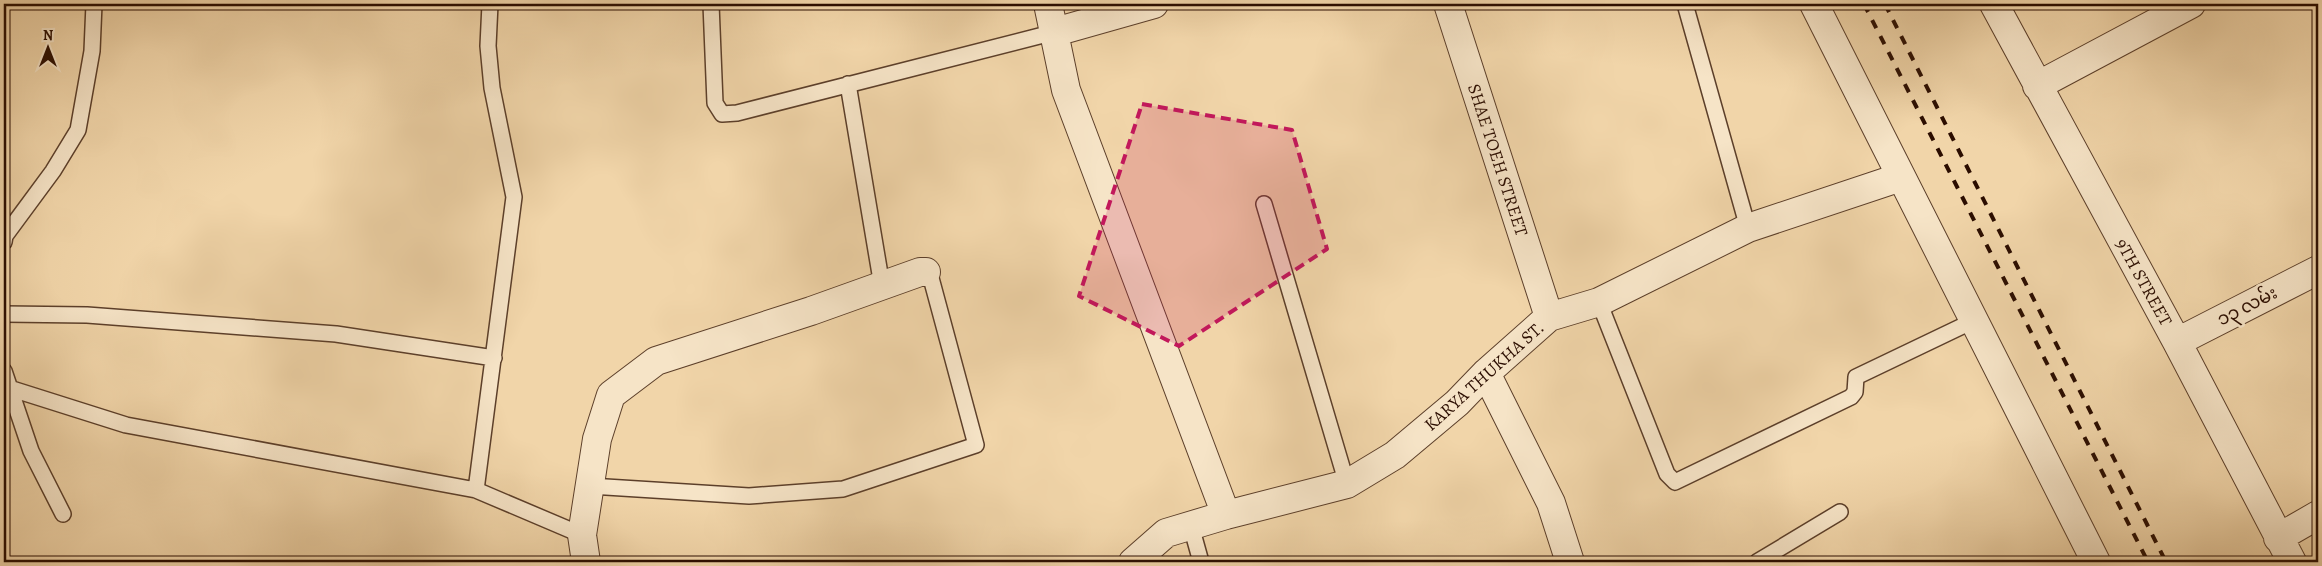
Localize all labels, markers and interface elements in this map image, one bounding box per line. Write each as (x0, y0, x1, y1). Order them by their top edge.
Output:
north arrow (22, 22, 72, 72)
text: N (43, 26, 53, 45)
street label: SHAE TOEH STREET (1462, 81, 1534, 239)
street label: 9TH STREET (2110, 234, 2178, 330)
street label: ၁၃ လမ်း (2212, 280, 2283, 334)
street label: KARYA THUKHA ST. (1419, 316, 1549, 436)

